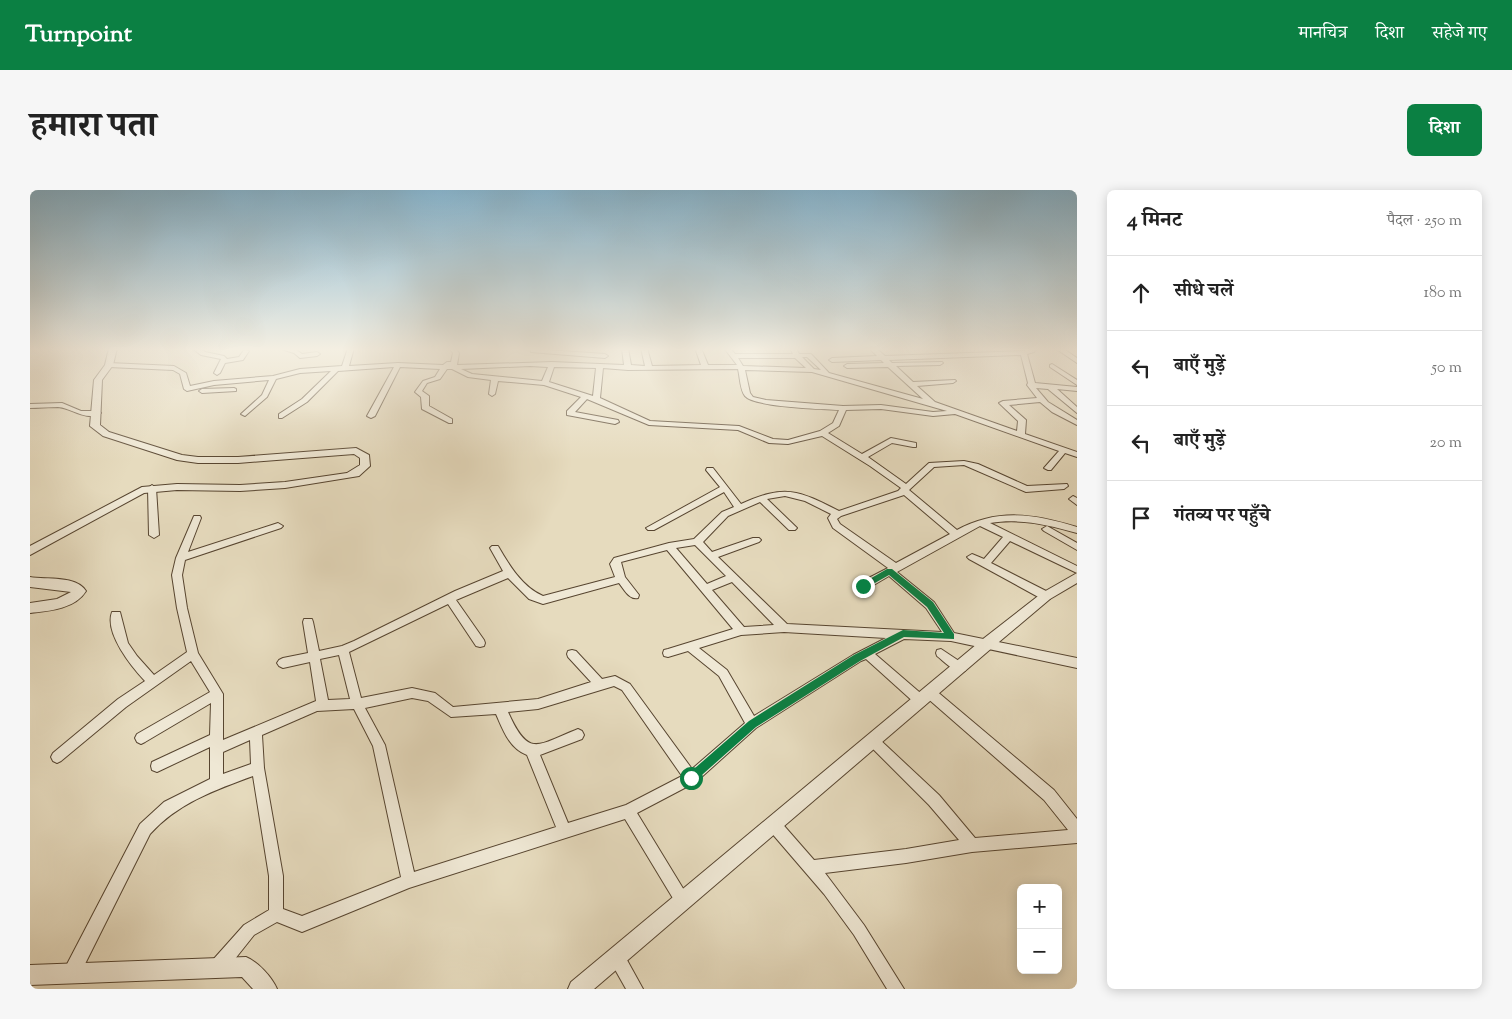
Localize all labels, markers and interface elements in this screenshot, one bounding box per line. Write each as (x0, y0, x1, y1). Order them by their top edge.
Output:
text: Turnpoint (25, 18, 132, 52)
text: मानचित्र (1299, 21, 1347, 47)
text: दिशा (1375, 21, 1404, 47)
text: सहेजे गए (1432, 21, 1487, 47)
text: हमारा पता (30, 102, 157, 153)
button: दिशा (1407, 104, 1482, 156)
text: 4 मिनट (1127, 206, 1182, 236)
text: पैदल · 250 m (1387, 210, 1462, 233)
text: सीधे चलें (1174, 278, 1233, 305)
icon: ahead (1127, 279, 1155, 307)
text: 180 m (1423, 282, 1462, 305)
text: बाएँ मुड़ें (1174, 353, 1225, 380)
icon: left (1127, 354, 1155, 382)
text: 50 m (1431, 357, 1462, 380)
text: बाएँ मुड़ें (1174, 428, 1225, 455)
icon: left (1127, 429, 1155, 457)
text: 20 m (1429, 432, 1462, 455)
text: गंतव्य पर पहुँचे (1174, 503, 1270, 530)
icon: arrive (1127, 504, 1155, 532)
route end (852, 575, 875, 598)
route start (680, 767, 703, 790)
map controls (1017, 884, 1062, 974)
button: + (1017, 884, 1062, 929)
button: − (1017, 929, 1062, 974)

